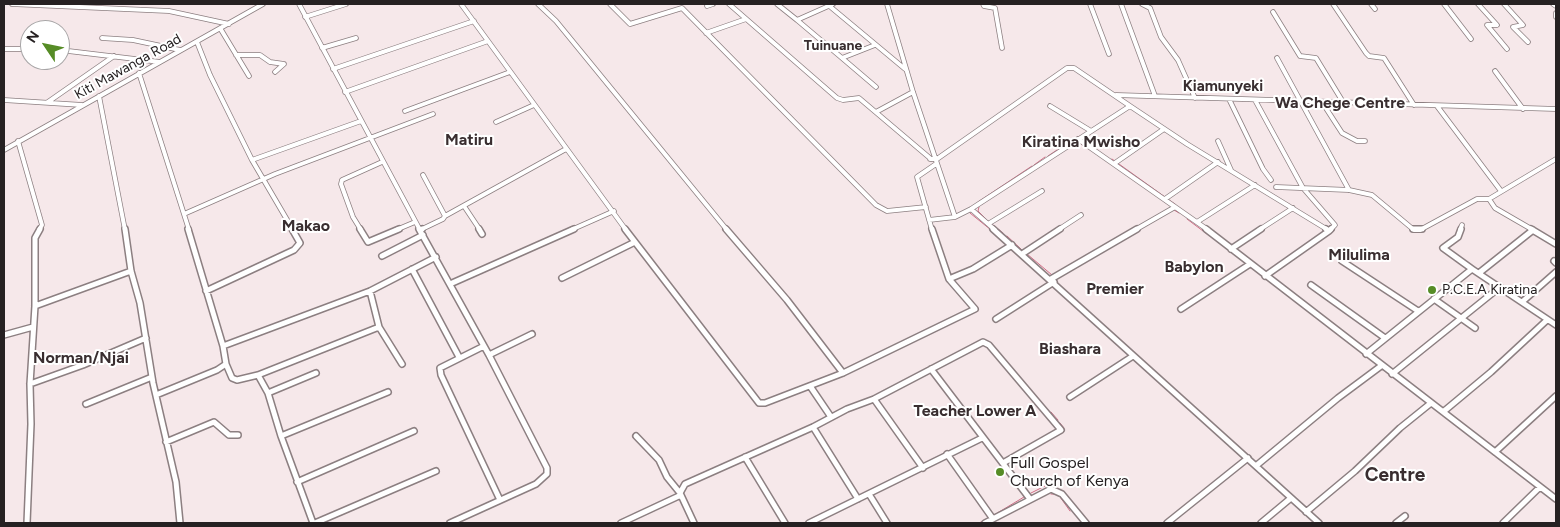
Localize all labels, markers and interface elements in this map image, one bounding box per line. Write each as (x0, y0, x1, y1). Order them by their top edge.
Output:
north arrow (20, 20, 70, 70)
text: N (23, 28, 43, 46)
street label: Kiti Mawanga Road (72, 31, 184, 103)
district label: Tuinuane (804, 38, 862, 54)
district label: Kiamunyeki (1183, 78, 1263, 96)
district label: Wa Chege Centre (1275, 93, 1405, 113)
district label: Matiru (445, 130, 493, 150)
district label: Kiratina Mwisho (1022, 132, 1140, 152)
district label: Makao (282, 216, 330, 236)
district label: Milulima (1328, 245, 1390, 265)
district label: Babylon (1164, 257, 1224, 277)
district label: Premier (1086, 279, 1144, 299)
place label: P.C.E.A Kiratina (1442, 282, 1537, 298)
marker: P.C.E.A Kiratina (1426, 284, 1438, 296)
district label: Biashara (1039, 339, 1101, 359)
district label: Norman/Njai (33, 348, 129, 368)
district label: Teacher Lower A (913, 401, 1037, 421)
place label: Full Gospel Church of Kenya (1010, 453, 1129, 491)
district label: Centre (1365, 464, 1425, 486)
marker: Full Gospel Church of Kenya (994, 466, 1006, 478)

